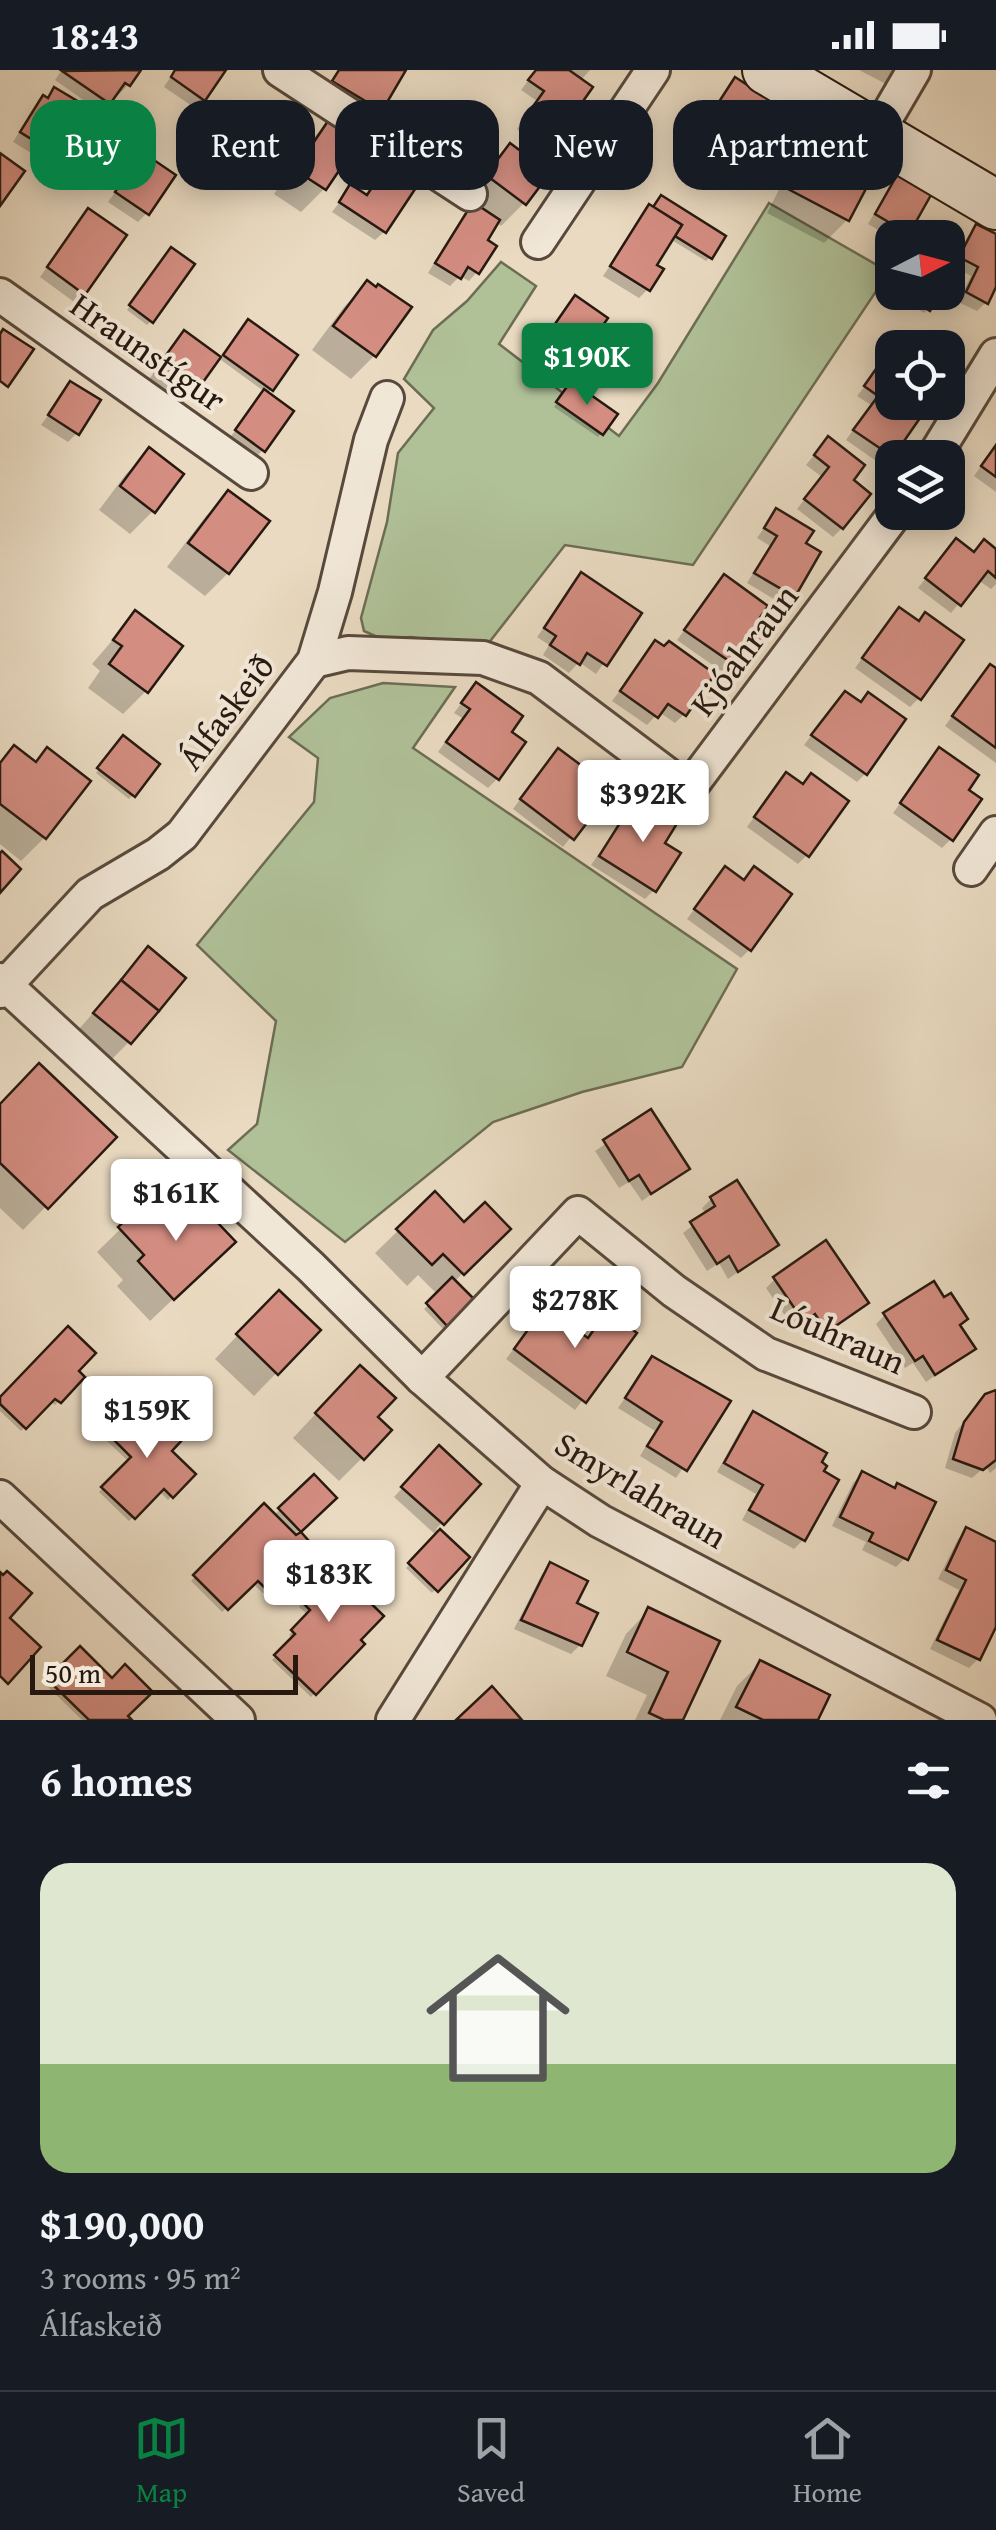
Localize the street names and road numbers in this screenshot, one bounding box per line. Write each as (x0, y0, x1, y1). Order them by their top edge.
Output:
street label: Hraunstígur (60, 279, 236, 424)
street label: Kjóahraun (677, 573, 810, 726)
street label: Álfaskeið (165, 643, 286, 780)
street label: Lóuhraun (763, 1282, 914, 1387)
street label: Smyrlahraun (546, 1418, 737, 1561)

